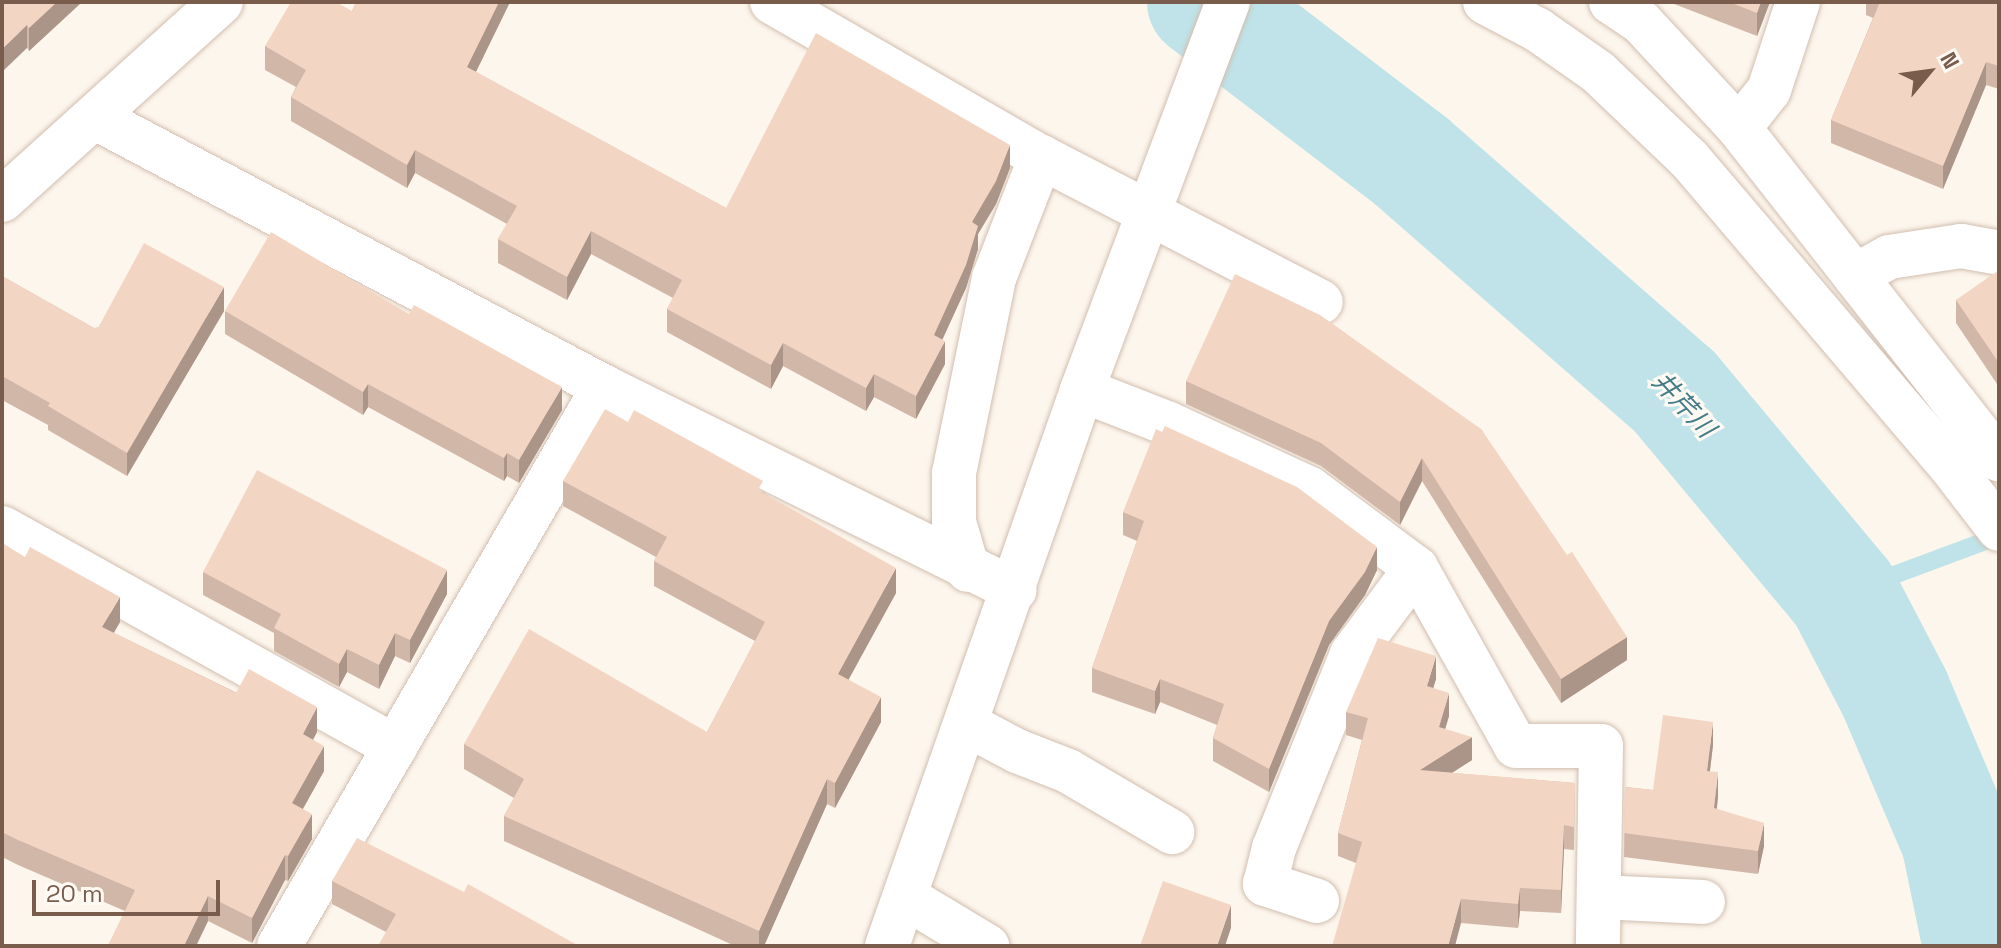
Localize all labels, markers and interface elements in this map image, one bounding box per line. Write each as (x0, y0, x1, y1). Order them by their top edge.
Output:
north arrow (1889, 32, 1969, 112)
text: N (1934, 47, 1966, 74)
water label: 井芹川 (1645, 366, 1721, 444)
scale bar (36, 864, 224, 914)
text: 20 m (46, 878, 103, 909)

